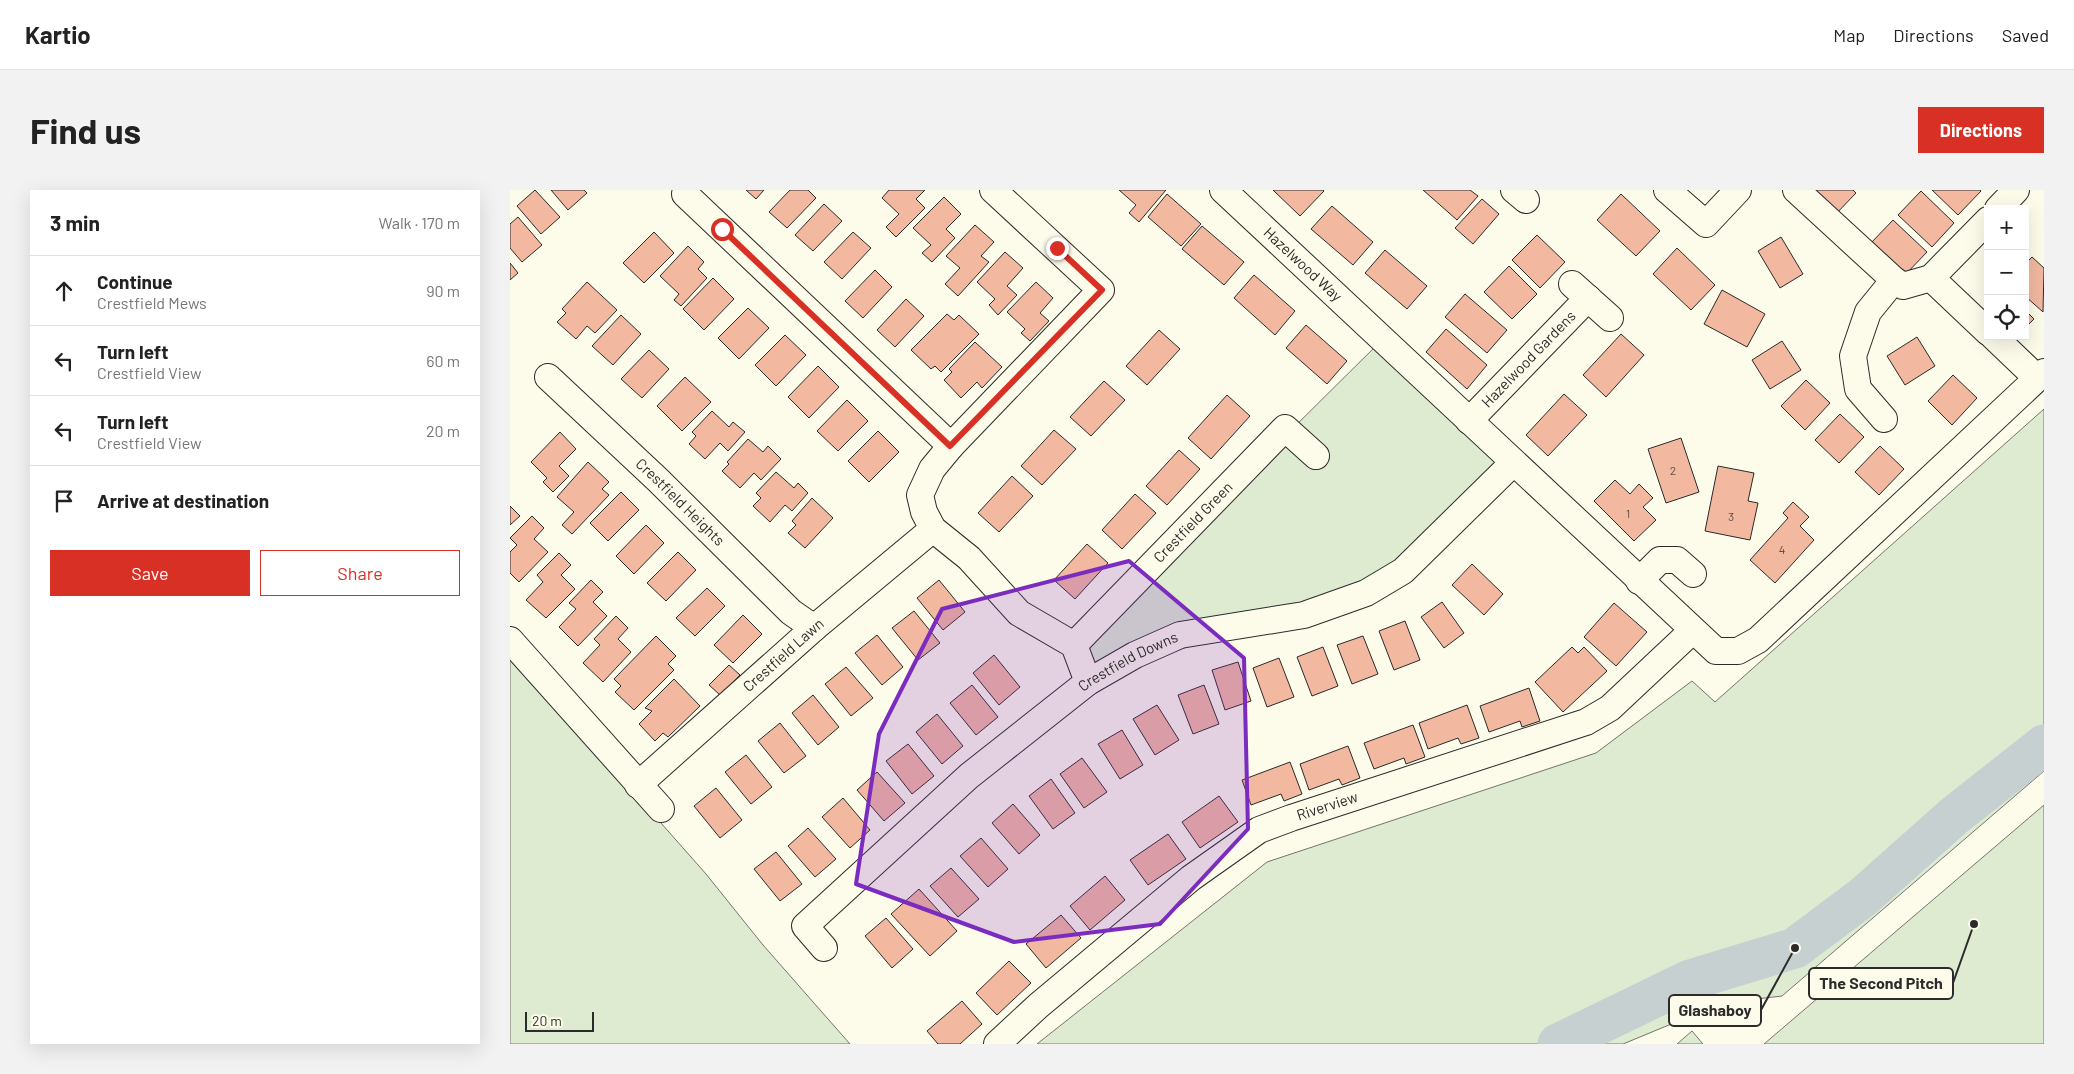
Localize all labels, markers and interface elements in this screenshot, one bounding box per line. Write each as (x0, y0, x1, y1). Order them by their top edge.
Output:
text: Kartio (25, 20, 91, 49)
text: Map (1833, 24, 1865, 46)
text: Directions (1893, 24, 1974, 46)
text: Saved (2002, 24, 2049, 46)
button: Directions (1918, 107, 2044, 153)
text: Find us (30, 109, 141, 151)
map controls (1984, 205, 2029, 340)
button: + (1984, 205, 2029, 250)
text: 3 min (50, 210, 100, 235)
text: Walk · 170 m (378, 213, 460, 232)
route start (711, 218, 734, 241)
street label: Hazelwood Way (1260, 223, 1346, 305)
route end (1046, 237, 1069, 260)
button: − (1984, 250, 2029, 295)
text: Continue (97, 270, 173, 293)
icon: ahead (50, 277, 78, 305)
text: 90 m (426, 281, 460, 300)
text: Crestfield Mews (97, 293, 207, 312)
button: locate (1984, 295, 2029, 340)
street label: Hazelwood Gardens (1477, 306, 1579, 411)
text: Turn left (97, 340, 168, 363)
icon: left (50, 347, 78, 375)
text: 60 m (426, 351, 460, 370)
text: Crestfield View (97, 363, 202, 382)
text: Turn left (97, 410, 168, 433)
icon: left (50, 417, 78, 445)
text: 20 m (426, 421, 460, 440)
text: Crestfield View (97, 433, 202, 452)
street label: Crestfield Heights (633, 454, 729, 549)
house number: 2 (1670, 463, 1676, 477)
street label: Crestfield Green (1149, 478, 1236, 566)
icon: arrive (50, 487, 78, 515)
text: Arrive at destination (97, 489, 269, 512)
house number: 1 (1626, 506, 1630, 520)
house number: 3 (1728, 509, 1734, 523)
house number: 4 (1779, 542, 1785, 556)
button: Save (50, 550, 250, 596)
button: Share (260, 550, 460, 596)
street label: Crestfield Lawn (739, 614, 827, 695)
street label: Crestfield Downs (1074, 627, 1180, 695)
street label: Riverview (1294, 787, 1360, 824)
callout: The Second Pitch (1809, 968, 1953, 999)
text: The Second Pitch (1819, 973, 1943, 992)
callout: Glashaboy (1669, 995, 1761, 1026)
text: Glashaboy (1679, 1000, 1751, 1019)
scale bar (525, 1009, 594, 1032)
text: 20 m (532, 1012, 562, 1029)

